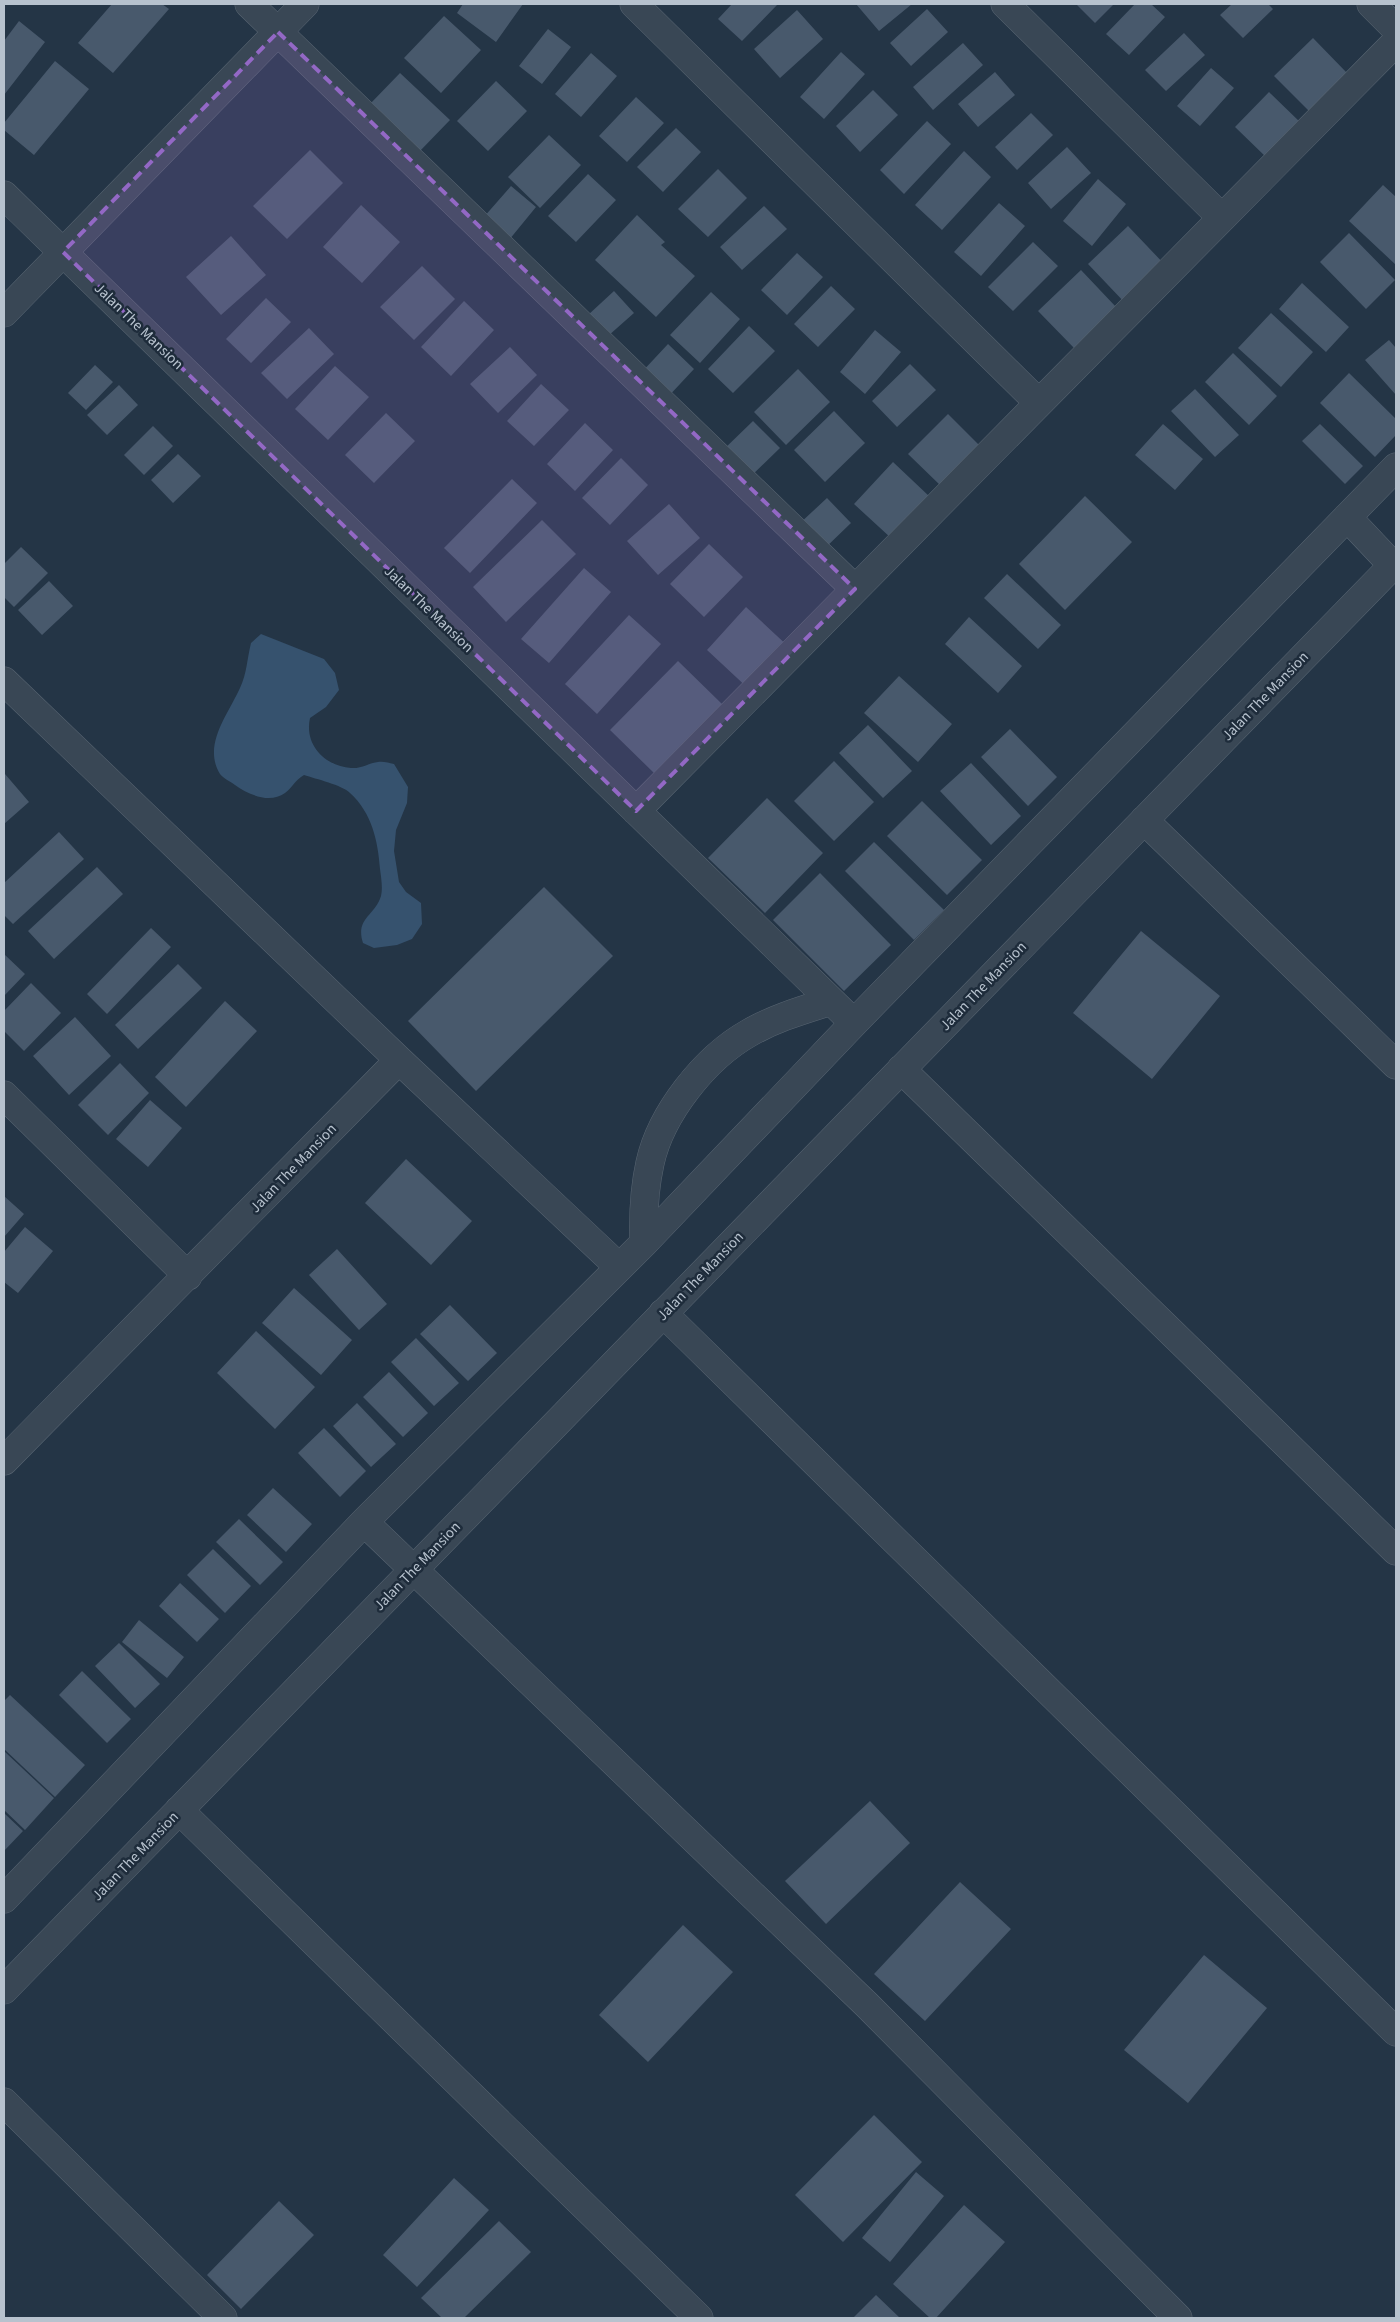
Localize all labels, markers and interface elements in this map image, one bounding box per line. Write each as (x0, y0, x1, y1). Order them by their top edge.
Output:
street label: Jalan The Mansion (89, 278, 188, 375)
street label: Jalan The Mansion (379, 561, 478, 658)
street label: Jalan The Mansion (1217, 647, 1314, 746)
street label: Jalan The Mansion (935, 937, 1032, 1036)
street label: Jalan The Mansion (245, 1119, 342, 1218)
street label: Jalan The Mansion (652, 1227, 749, 1326)
street label: Jalan The Mansion (369, 1517, 466, 1616)
street label: Jalan The Mansion (87, 1807, 184, 1906)

